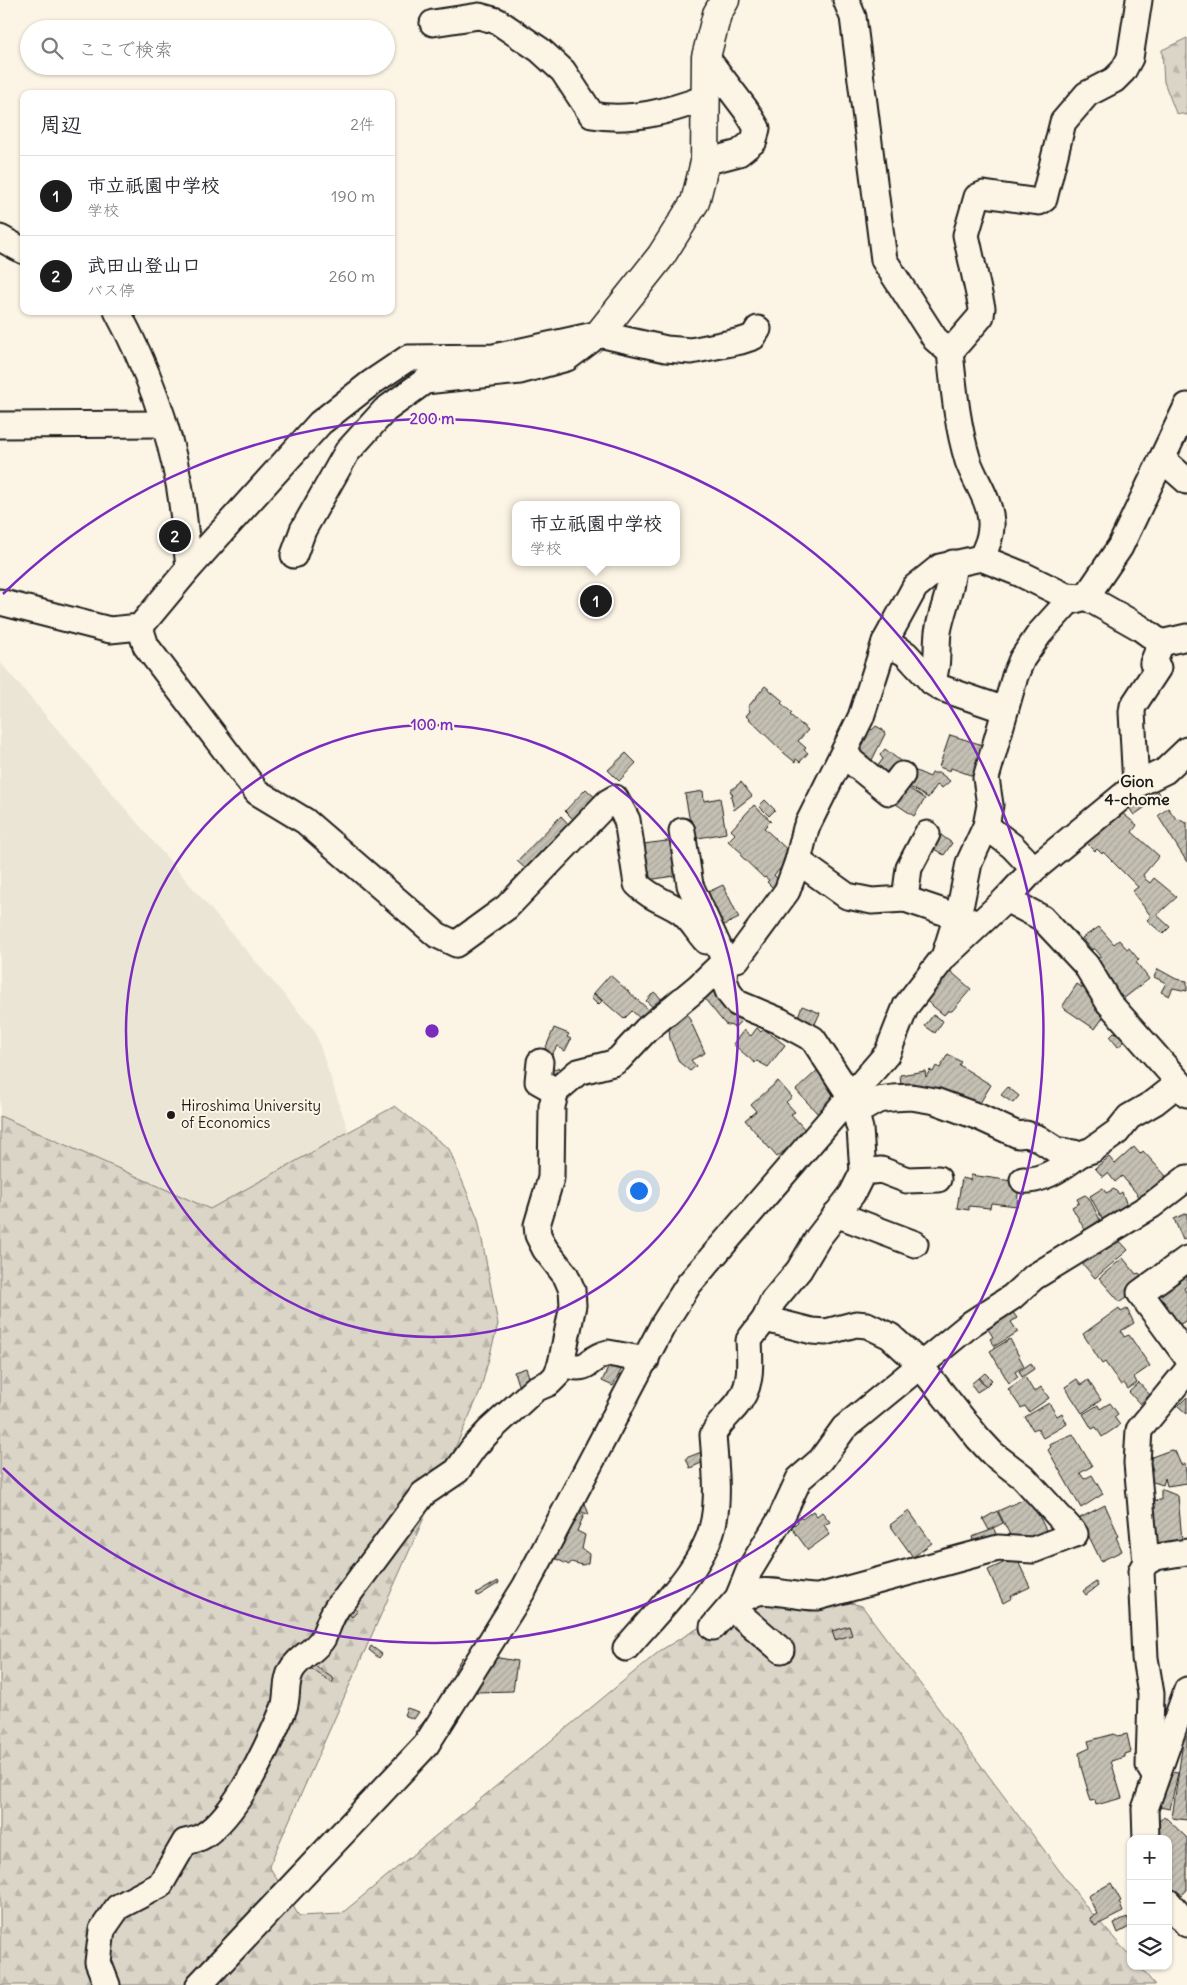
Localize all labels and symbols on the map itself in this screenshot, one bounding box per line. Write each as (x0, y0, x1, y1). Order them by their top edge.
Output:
text: 200 m (410, 409, 454, 428)
pin: 2 (159, 517, 191, 555)
pin: 1 (580, 582, 612, 620)
text: 100 m (411, 715, 453, 734)
district label: Gion 4-chome (1104, 771, 1170, 809)
centre of rings (423, 1022, 441, 1040)
place label: Hiroshima University of Economics (181, 1096, 321, 1132)
marker: Hiroshima University of Economics (165, 1109, 177, 1121)
your location (626, 1178, 652, 1204)

